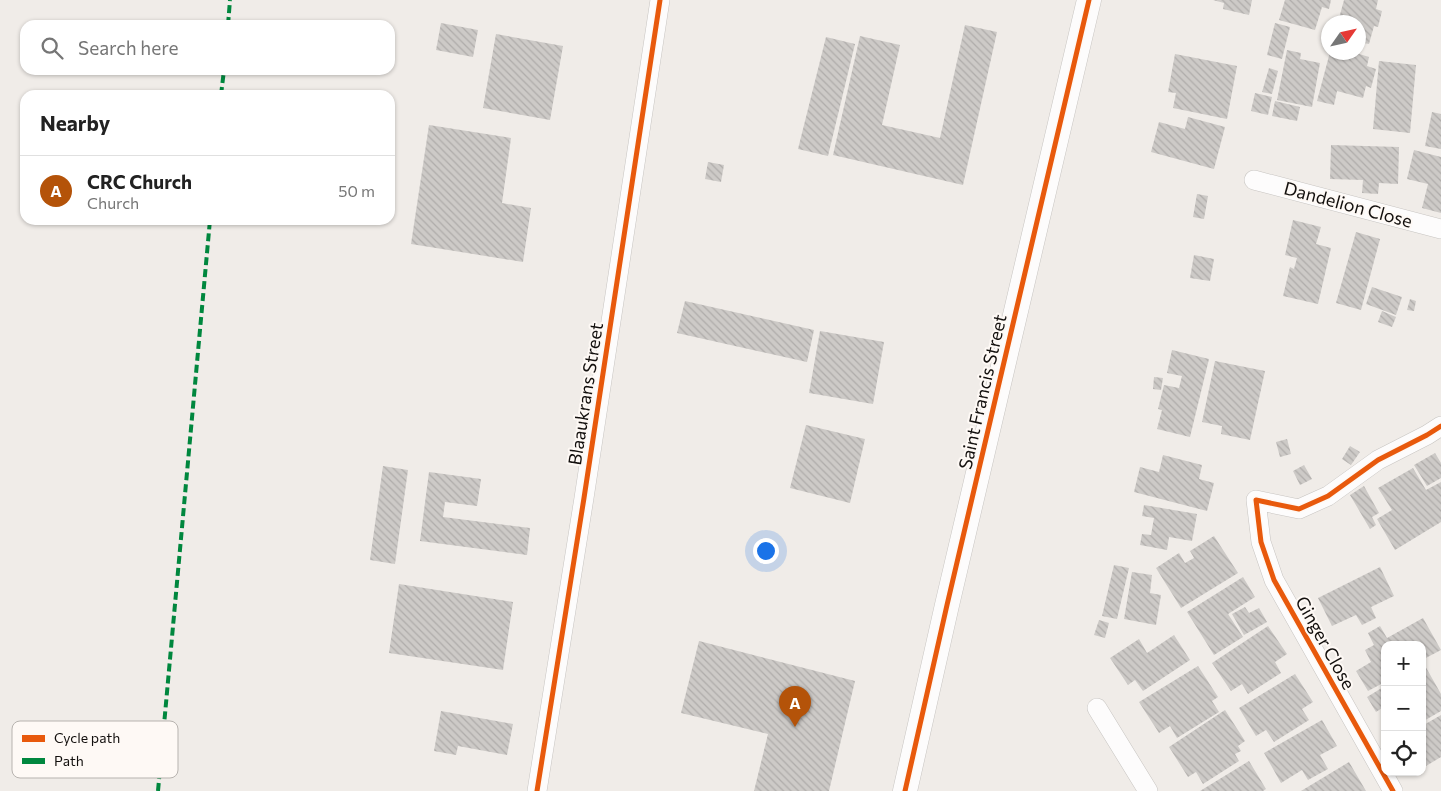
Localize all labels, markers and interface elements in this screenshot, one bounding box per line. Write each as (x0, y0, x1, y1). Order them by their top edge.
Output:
north arrow (1321, 15, 1366, 60)
search box (20, 20, 395, 75)
icon: search (38, 34, 66, 62)
text: Search here (78, 36, 178, 59)
text: Nearby (40, 110, 110, 135)
text: CRC Church (87, 170, 192, 193)
street label: Dandelion Close (1282, 176, 1415, 232)
text: A (50, 181, 62, 200)
text: 50 m (338, 181, 375, 200)
text: Church (87, 193, 139, 212)
street label: Saint Francis Street (953, 312, 1011, 472)
street label: Blaaukrans Street (563, 321, 607, 467)
your location (753, 538, 779, 564)
street label: Ginger Close (1291, 592, 1360, 693)
map controls (1381, 641, 1426, 776)
button: + (1381, 641, 1426, 686)
pin: A (779, 686, 811, 727)
button: − (1381, 686, 1426, 731)
legend (12, 721, 178, 778)
text: Cycle path (54, 729, 120, 746)
button: locate (1381, 731, 1426, 776)
text: Path (54, 752, 84, 769)

